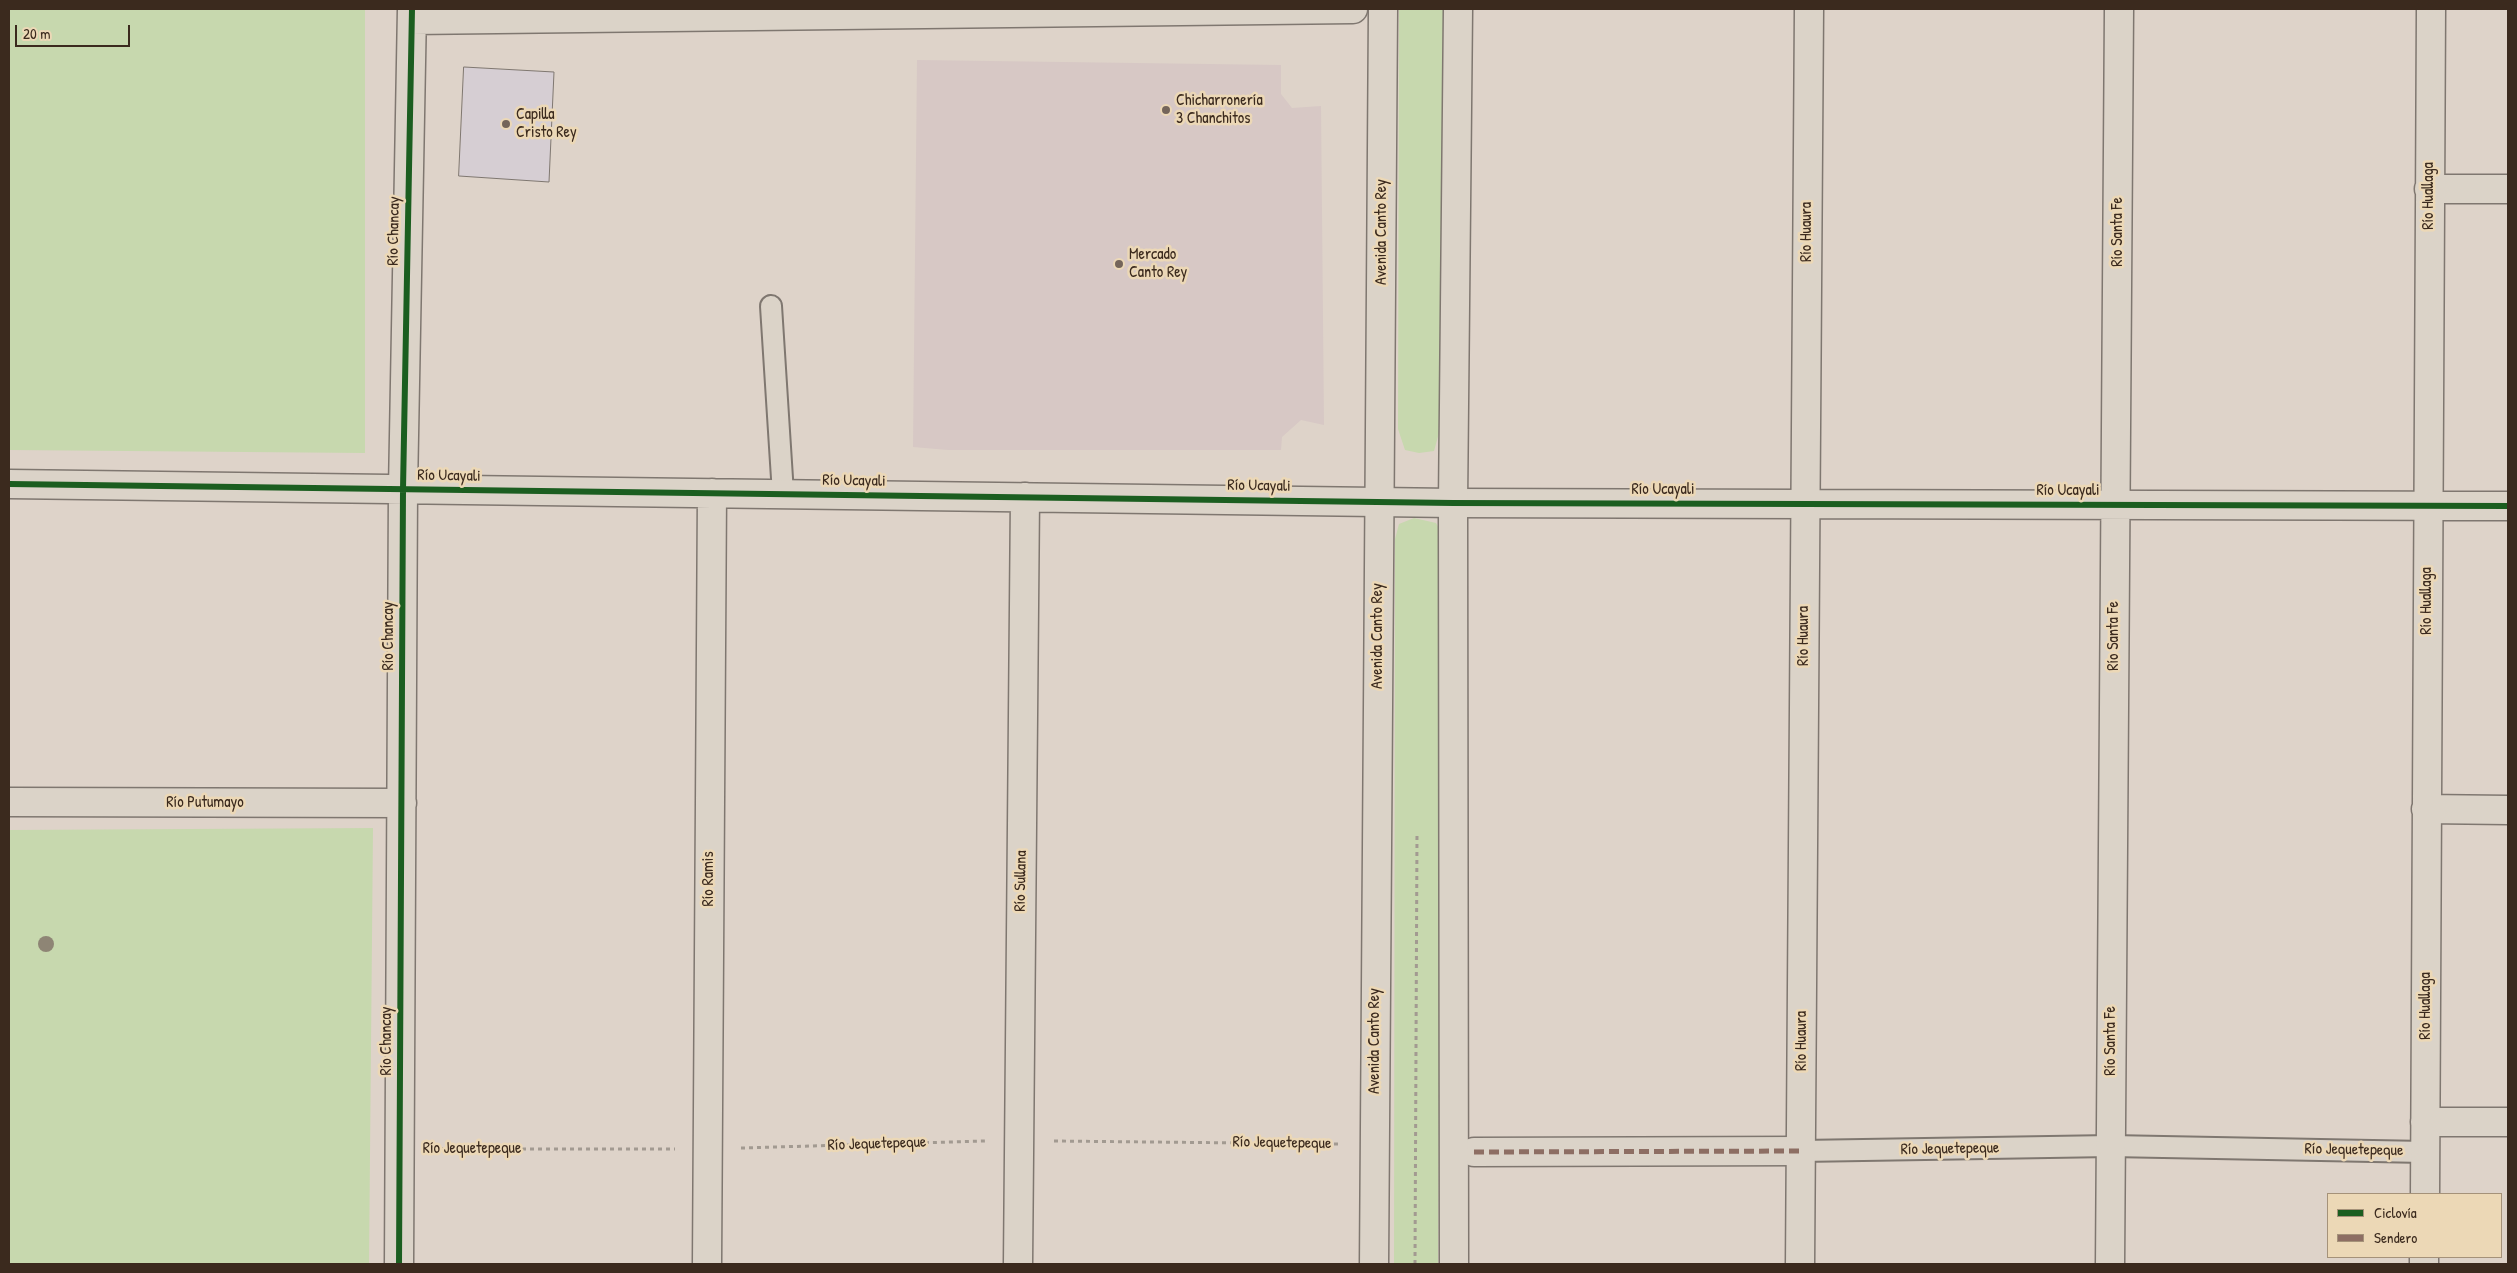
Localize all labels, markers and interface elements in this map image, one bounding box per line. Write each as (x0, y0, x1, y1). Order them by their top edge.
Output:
scale bar (18, 15, 132, 47)
text: 20 m (23, 23, 50, 44)
place label: Chicharronería 3 Chanchitos (1176, 91, 1263, 129)
marker: Chicharronería 3 Chanchitos (1160, 104, 1172, 116)
place label: Capilla Cristo Rey (516, 105, 577, 143)
marker: Capilla Cristo Rey (500, 118, 512, 130)
street label: Río Huallaga (2419, 162, 2439, 230)
street label: Avenida Canto Rey (1372, 179, 1392, 285)
street label: Río Chancay (384, 196, 404, 266)
street label: Río Santa Fe (2108, 197, 2128, 267)
street label: Río Huaura (1797, 202, 1817, 262)
place label: Mercado Canto Rey (1129, 245, 1187, 283)
marker: Mercado Canto Rey (1113, 258, 1125, 270)
street label: Río Ucayali (417, 466, 481, 486)
street label: Río Ucayali (822, 471, 886, 491)
street label: Río Ucayali (1227, 476, 1291, 496)
street label: Río Ucayali (1631, 480, 1695, 500)
street label: Río Ucayali (2036, 481, 2100, 501)
street label: Río Huallaga (2417, 567, 2437, 635)
street label: Avenida Canto Rey (1368, 583, 1388, 689)
street label: Río Chancay (379, 601, 399, 671)
street label: Río Santa Fe (2104, 601, 2124, 671)
street label: Río Huaura (1794, 606, 1814, 666)
street label: Río Putumayo (166, 793, 244, 813)
street label: Río Sullana (1011, 850, 1031, 912)
street label: Río Ramis (699, 851, 719, 907)
street label: Río Huallaga (2416, 972, 2436, 1040)
street label: Avenida Canto Rey (1365, 988, 1385, 1094)
street label: Río Chancay (377, 1006, 397, 1076)
street label: Río Santa Fe (2101, 1006, 2121, 1076)
street label: Río Huaura (1792, 1011, 1812, 1071)
street label: Río Jequetepeque (827, 1133, 927, 1155)
street label: Río Jequetepeque (1232, 1133, 1332, 1153)
street label: Río Jequetepeque (423, 1139, 521, 1159)
street label: Río Jequetepeque (1900, 1139, 2000, 1159)
street label: Río Jequetepeque (2304, 1140, 2404, 1160)
legend (2327, 1193, 2502, 1258)
text: Ciclovía (2374, 1202, 2417, 1223)
text: Sendero (2374, 1227, 2417, 1248)

